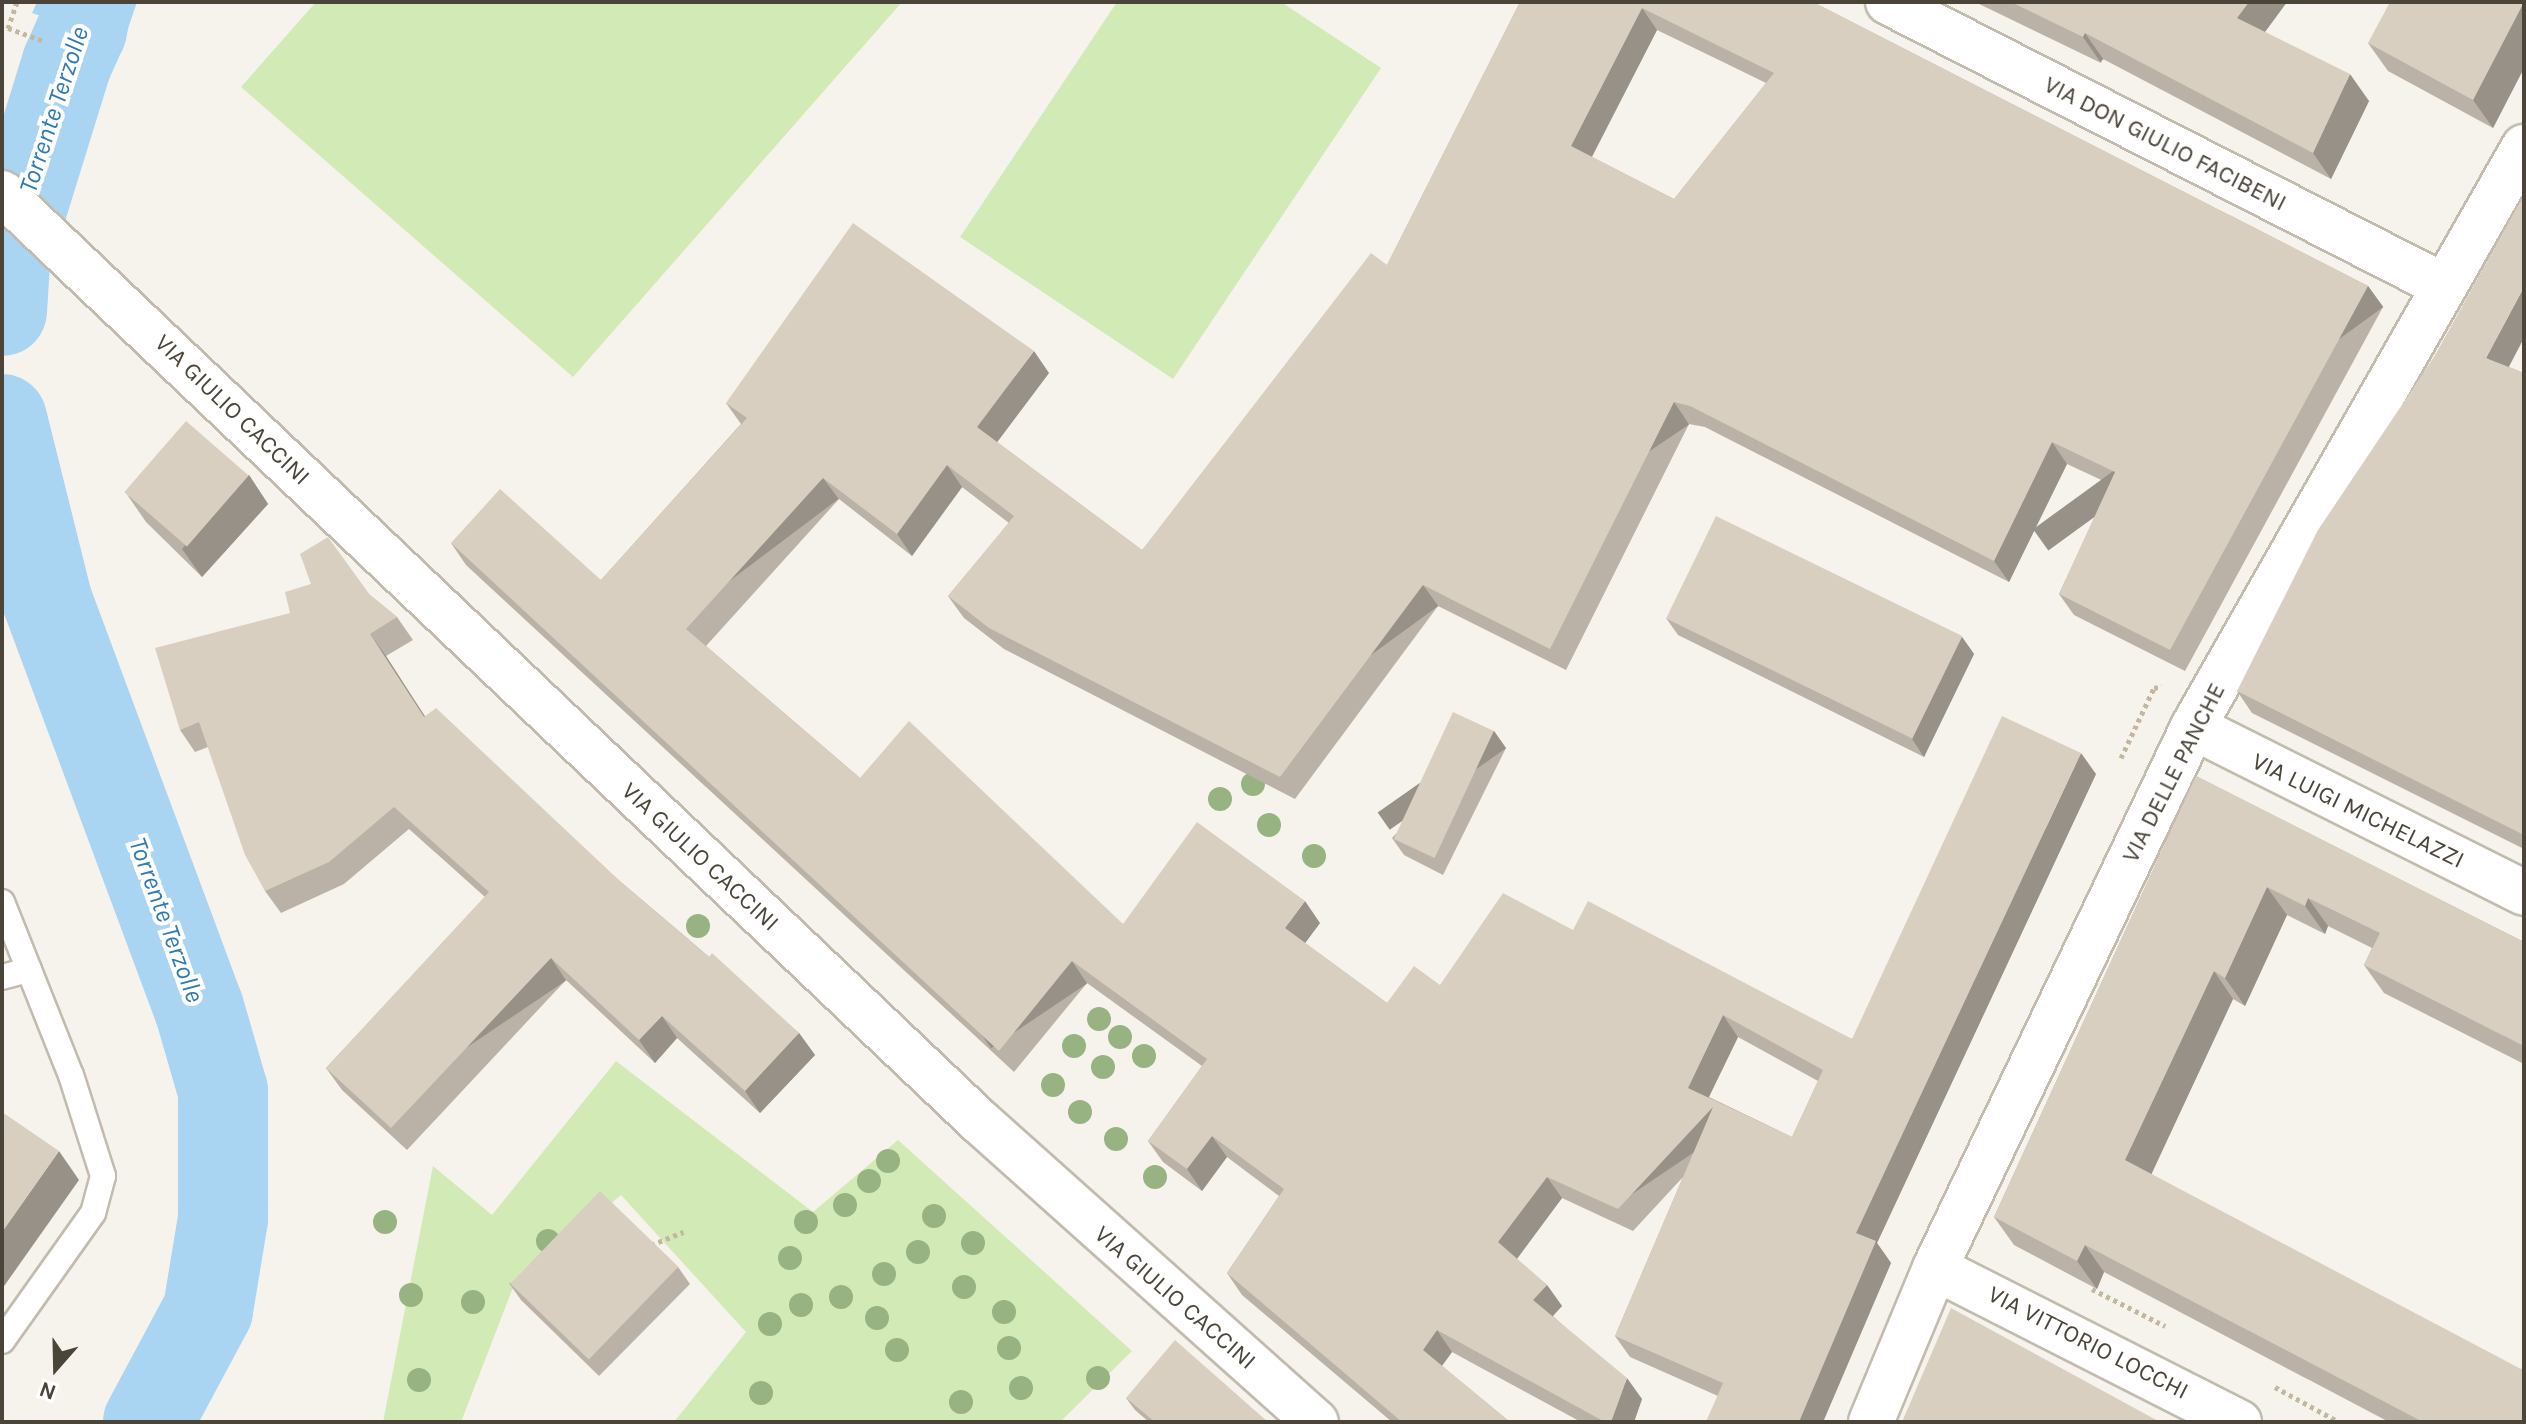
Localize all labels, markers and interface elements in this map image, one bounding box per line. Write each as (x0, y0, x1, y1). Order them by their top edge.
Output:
water label: Torrente Terzolle (12, 23, 96, 197)
street label: VIA DON GIULIO FACIBENI (2039, 70, 2291, 218)
street label: VIA GIULIO CACCINI (148, 329, 316, 491)
street label: VIA DELLE PANCHE (2116, 678, 2232, 868)
street label: VIA LUIGI MICHELAZZI (2247, 747, 2469, 875)
street label: VIA GIULIO CACCINI (615, 777, 785, 937)
water label: Torrente Terzolle (122, 833, 210, 1007)
street label: VIA GIULIO CACCINI (1088, 1220, 1262, 1376)
street label: VIA VITTORIO LOCCHI (1983, 1280, 2193, 1406)
north arrow (16, 1328, 96, 1408)
text: N (36, 1376, 60, 1405)

